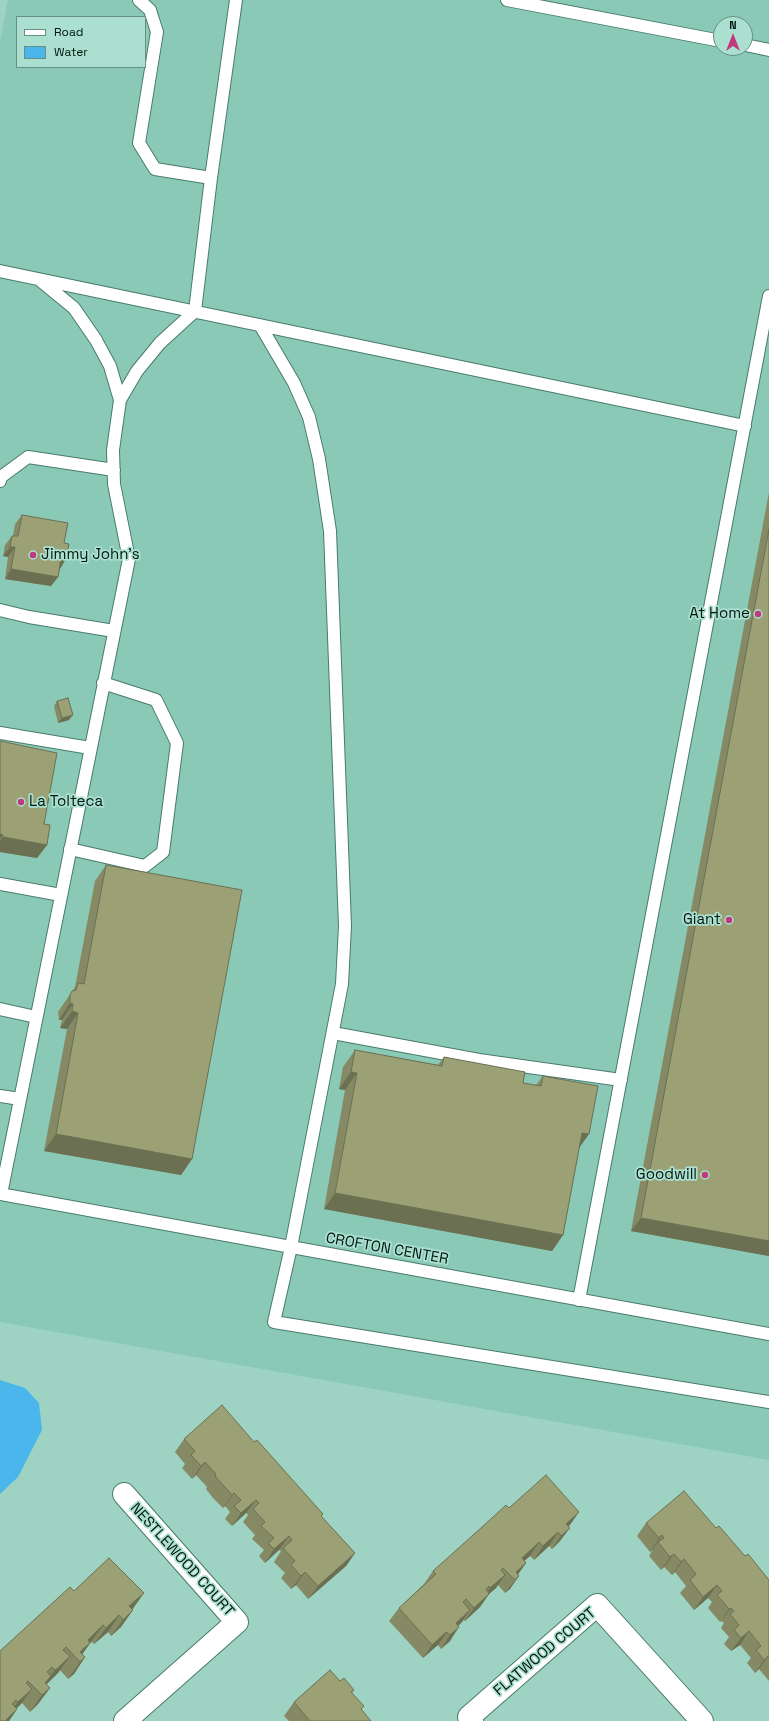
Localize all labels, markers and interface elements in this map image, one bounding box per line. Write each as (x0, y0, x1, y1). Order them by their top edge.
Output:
legend (16, 16, 146, 68)
north arrow (713, 16, 753, 56)
text: N (729, 18, 737, 32)
text: Road (54, 24, 83, 40)
text: Water (54, 44, 88, 60)
place label: Jimmy John's (41, 546, 140, 564)
marker: Jimmy John's (28, 550, 38, 560)
place label: At Home (689, 605, 750, 623)
marker: At Home (753, 609, 763, 619)
place label: La Tolteca (29, 793, 103, 811)
marker: La Tolteca (16, 797, 26, 807)
place label: Giant (683, 911, 721, 929)
marker: Giant (724, 915, 734, 925)
place label: Goodwill (636, 1166, 697, 1184)
marker: Goodwill (700, 1170, 710, 1180)
street label: CROFTON CENTER (324, 1229, 450, 1269)
street label: NESTLEWOOD COURT (126, 1499, 238, 1621)
street label: FLATWOOD COURT (490, 1604, 600, 1700)

